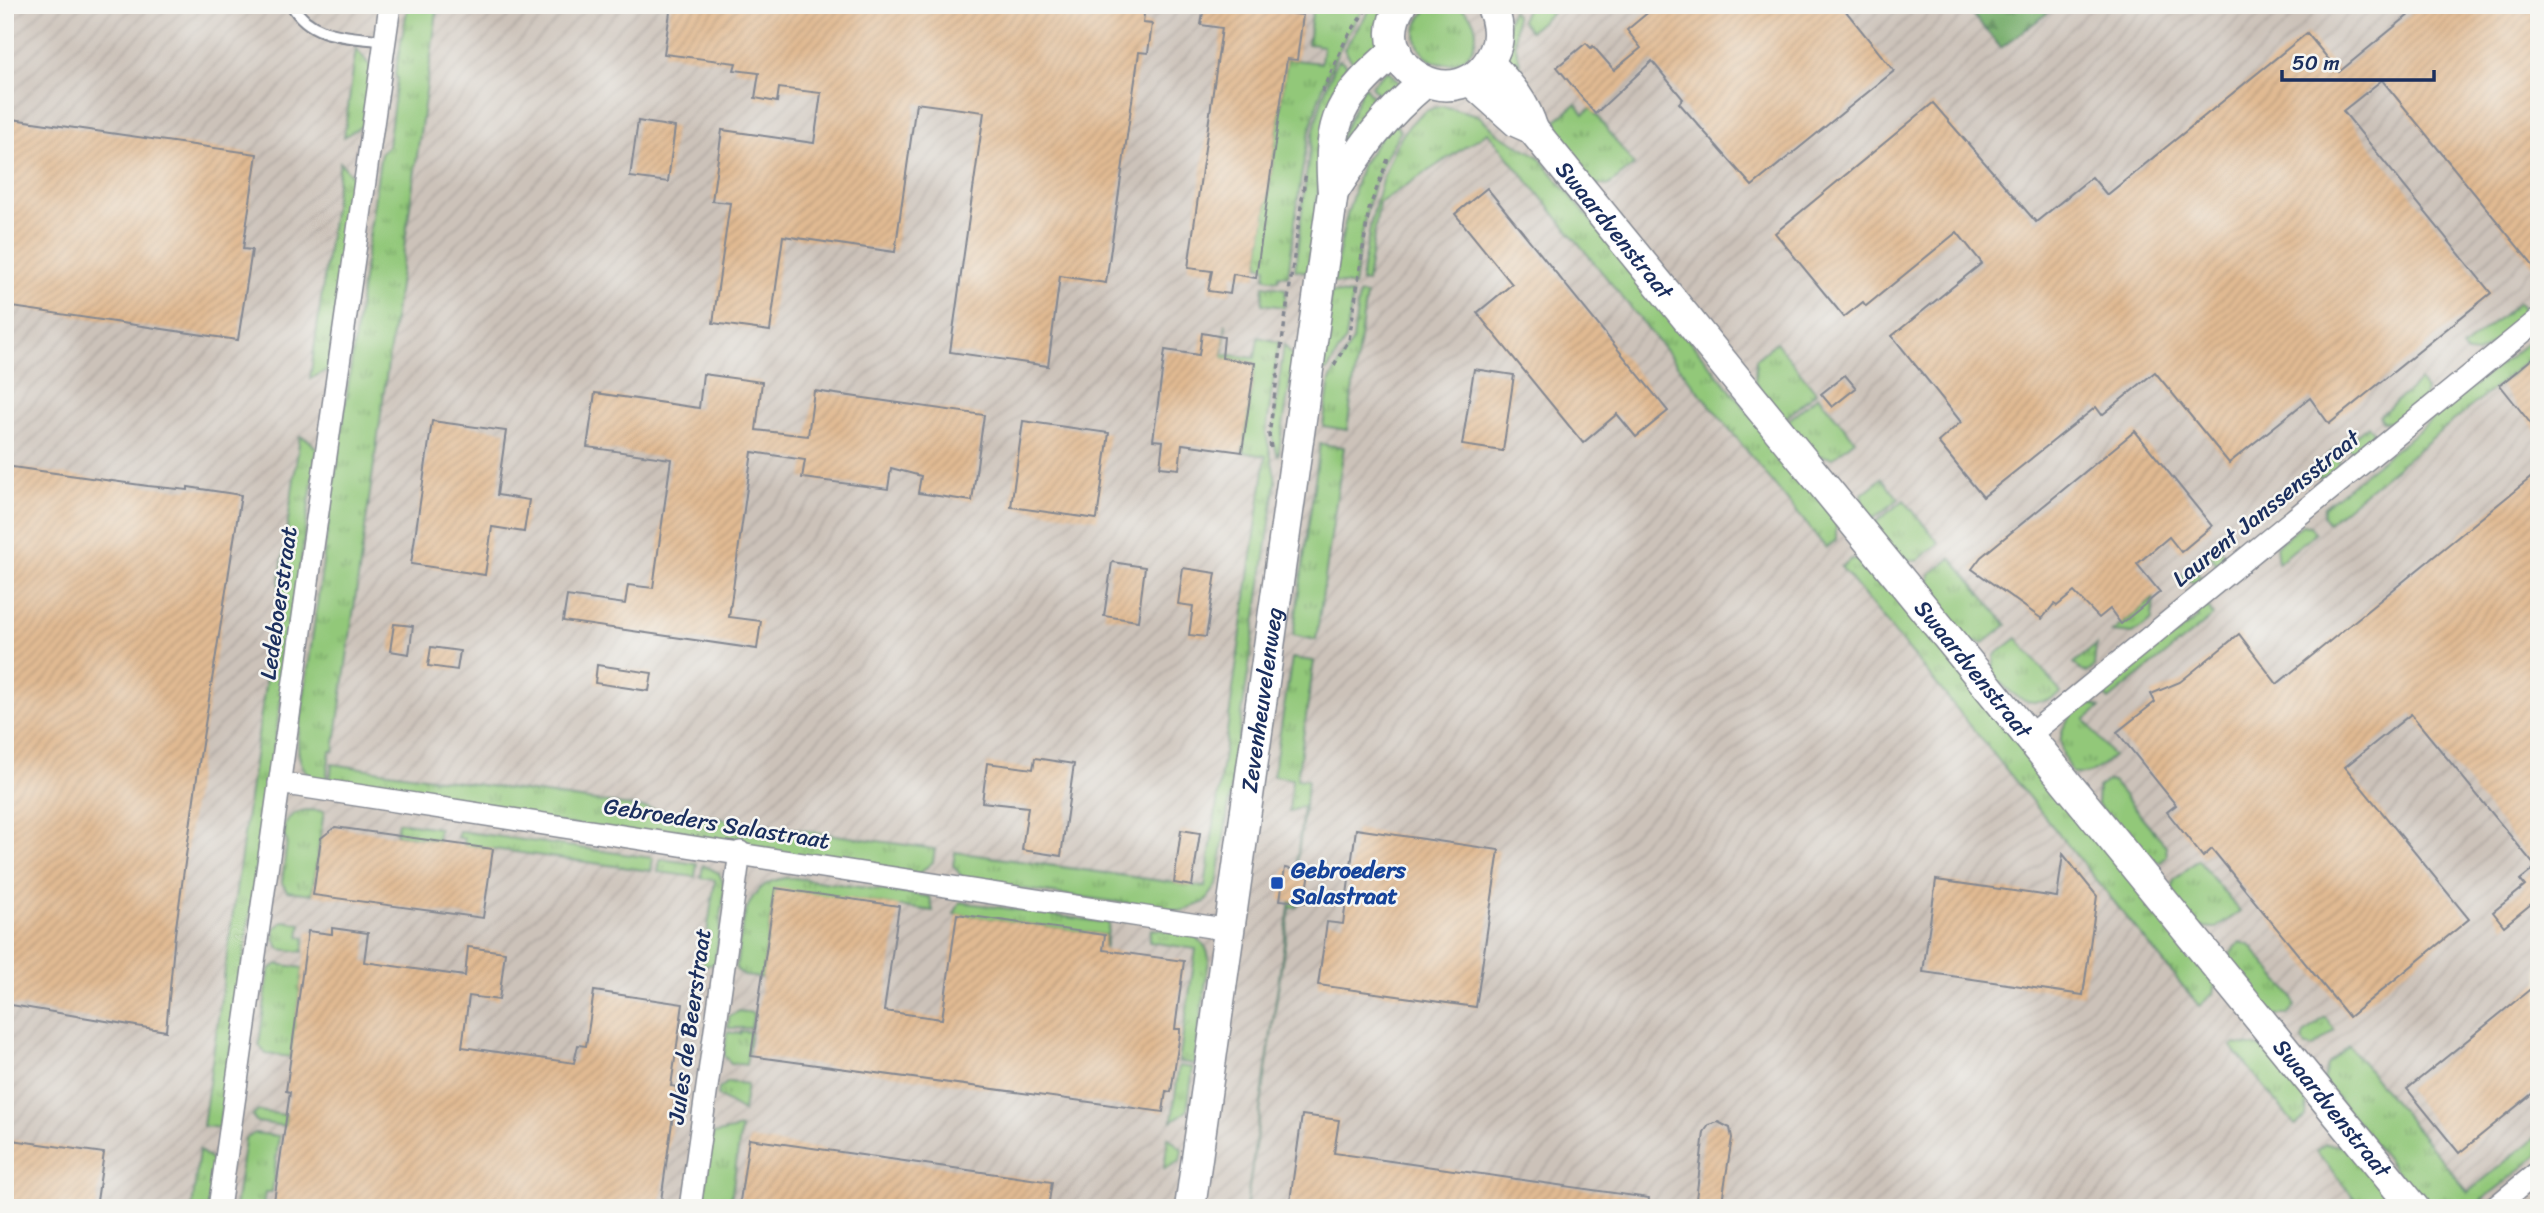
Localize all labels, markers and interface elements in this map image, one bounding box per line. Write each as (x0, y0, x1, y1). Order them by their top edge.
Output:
scale bar (2282, 38, 2434, 82)
text: 50 m (2292, 44, 2340, 82)
street label: Swaardvenstraat (1544, 151, 1685, 311)
street label: Laurent Janssensstraat (2163, 418, 2371, 598)
street label: Ledeboerstraat (247, 524, 310, 682)
street label: Swaardvenstraat (1903, 590, 2044, 750)
street label: Zevenheuvelenweg (1229, 604, 1295, 795)
street label: Gebroeders Salastraat (601, 785, 833, 862)
place label: Gebroeders Salastraat (1290, 850, 1406, 917)
marker: Gebroeders Salastraat (1269, 875, 1285, 891)
street label: Jules de Beerstraat (655, 926, 724, 1128)
street label: Swaardvenstraat (2262, 1029, 2403, 1189)

